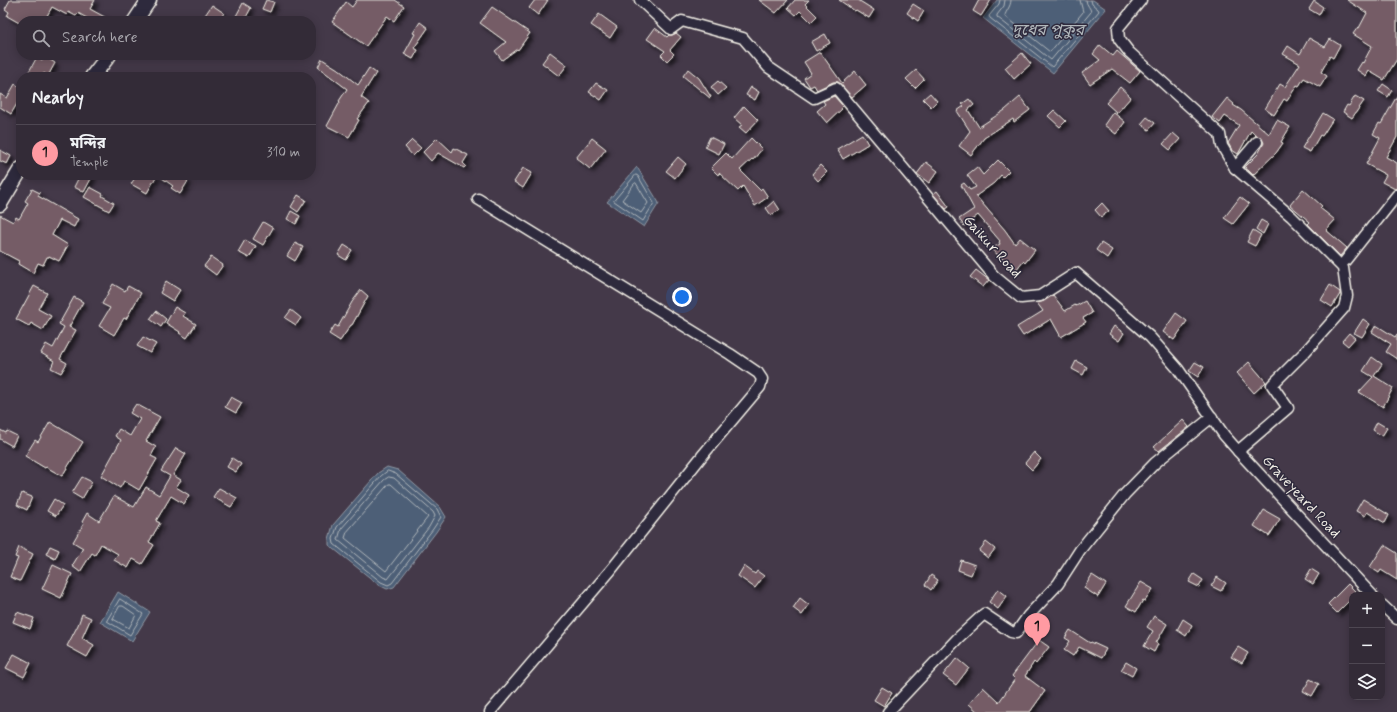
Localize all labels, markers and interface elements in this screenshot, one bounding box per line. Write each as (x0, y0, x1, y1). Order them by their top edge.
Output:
search box (16, 16, 316, 60)
water label: দুধের পুকুর (1012, 20, 1087, 41)
icon: search (30, 27, 52, 49)
text: Search here (62, 28, 138, 48)
text: Nearby (32, 87, 84, 109)
text: মন্দির (70, 134, 106, 154)
text: 1 (42, 144, 48, 161)
text: 310 m (267, 144, 300, 161)
text: Temple (70, 154, 108, 171)
street label: Gaikur Road (958, 211, 1026, 283)
your location (672, 287, 692, 307)
street label: Graveyeard Road (1257, 451, 1345, 543)
map controls (1349, 592, 1385, 700)
button: + (1349, 592, 1385, 628)
pin: 1 (1024, 613, 1050, 646)
button: − (1349, 628, 1385, 664)
button: layers (1349, 664, 1385, 700)

